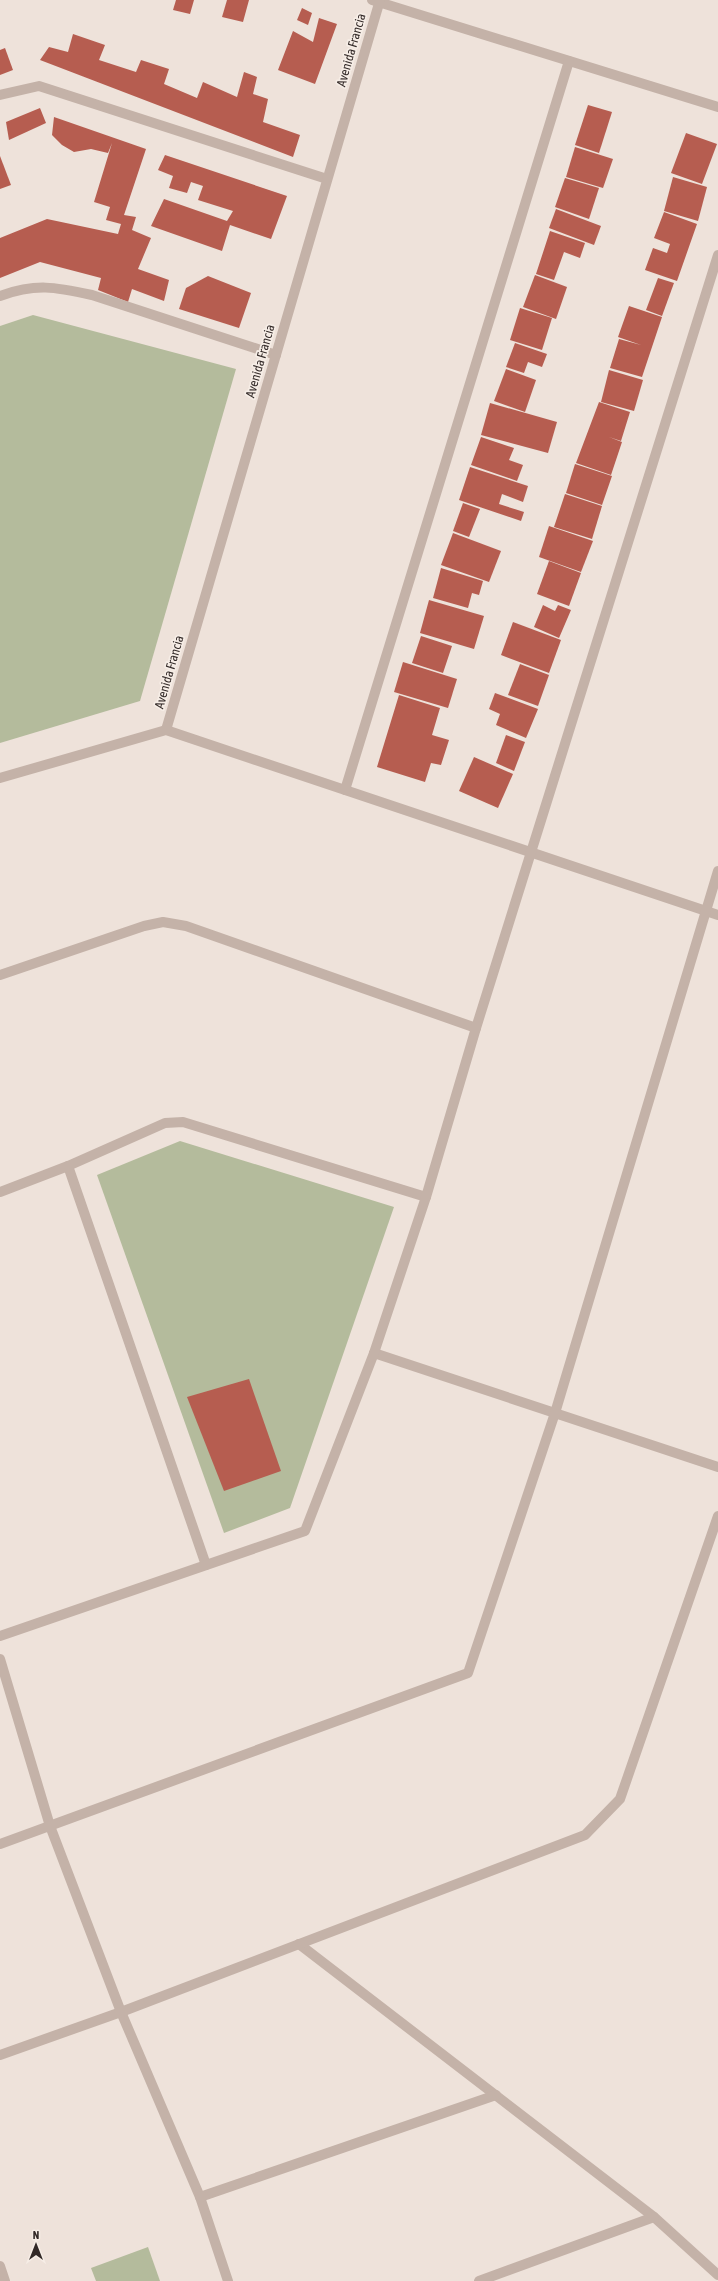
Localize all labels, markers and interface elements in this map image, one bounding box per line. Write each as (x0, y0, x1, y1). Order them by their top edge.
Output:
street label: Avenida Francia (333, 12, 369, 88)
street label: Avenida Francia (242, 323, 278, 399)
street label: Avenida Francia (151, 634, 187, 710)
north arrow (16, 2225, 56, 2265)
text: N (33, 2229, 39, 2241)

